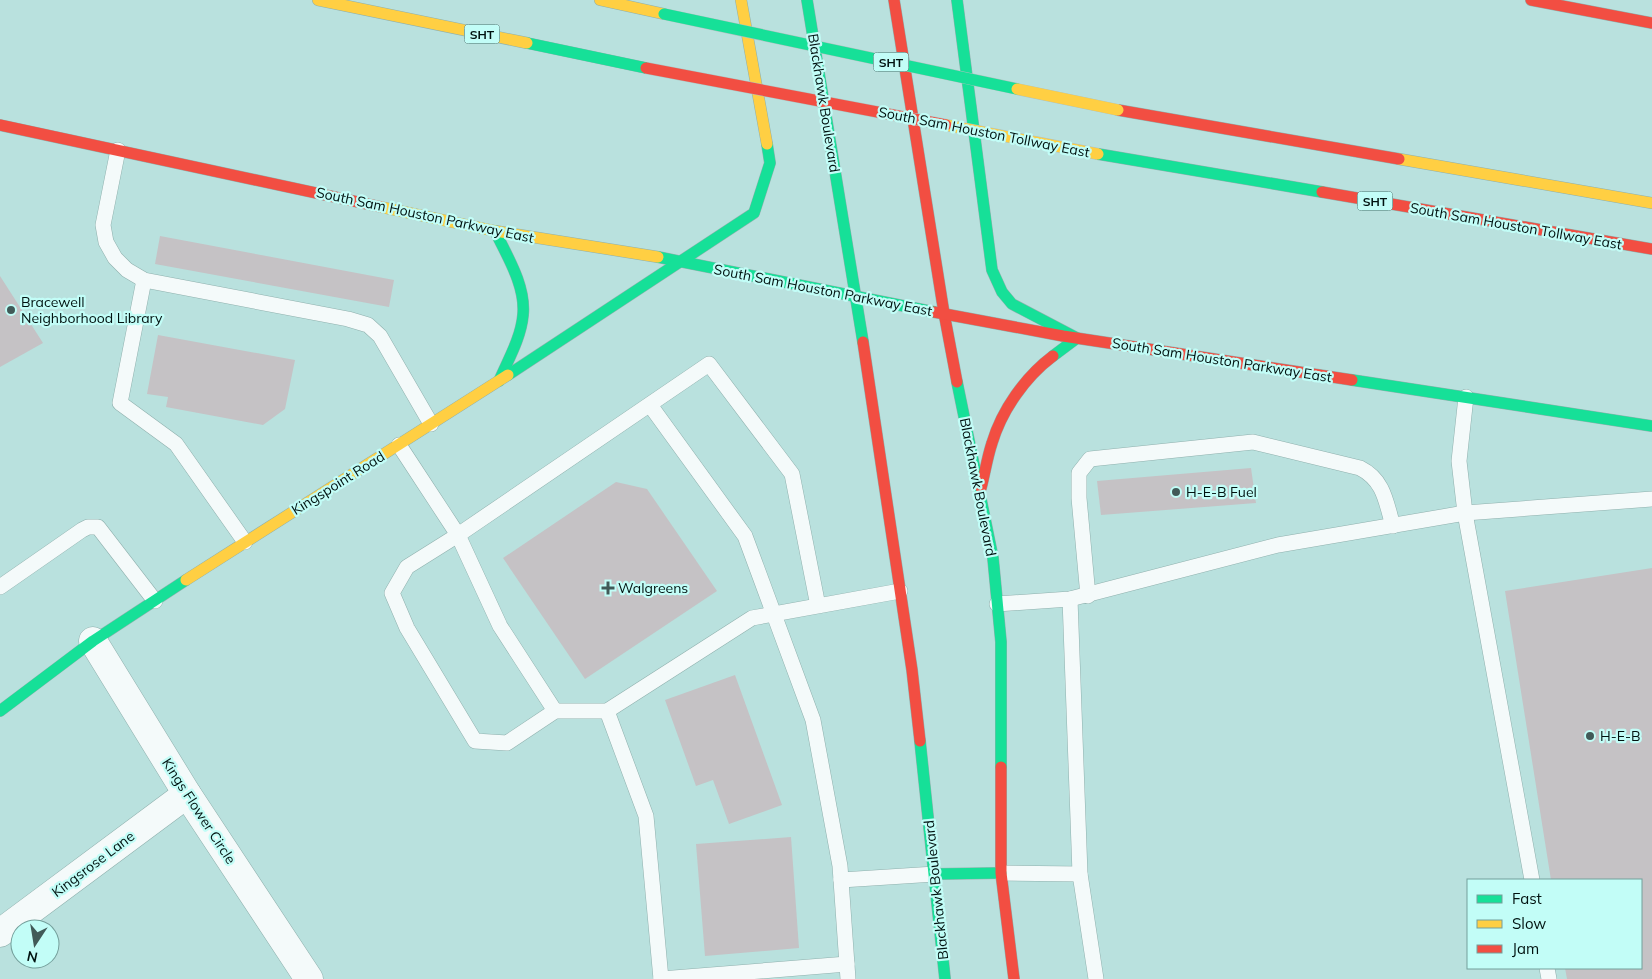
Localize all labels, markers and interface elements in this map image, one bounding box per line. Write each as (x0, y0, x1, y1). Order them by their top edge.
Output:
road number: SHT (464, 24, 500, 44)
street label: Blackhawk Boulevard (804, 32, 844, 174)
road number: SHT (874, 52, 908, 72)
street label: South Sam Houston Tollway East (877, 103, 1091, 161)
street label: South Sam Houston Parkway East (315, 183, 536, 247)
road number: SHT (1358, 192, 1392, 210)
street label: South Sam Houston Tollway East (1409, 198, 1623, 254)
street label: South Sam Houston Parkway East (712, 260, 934, 320)
place label: Bracewell Neighborhood Library (21, 293, 163, 327)
marker: Bracewell Neighborhood Library (5, 304, 17, 316)
street label: South Sam Houston Parkway East (1111, 334, 1333, 386)
street label: Blackhawk Boulevard (956, 416, 1000, 558)
street label: Kingspoint Road (288, 447, 388, 519)
place label: H-E-B Fuel (1186, 483, 1257, 501)
marker: H-E-B Fuel (1170, 486, 1182, 498)
place label: Walgreens (618, 579, 688, 597)
marker: Walgreens (602, 582, 614, 594)
place label: H-E-B (1600, 727, 1640, 745)
marker: H-E-B (1584, 730, 1596, 742)
street label: Kings Flower Circle (158, 755, 240, 867)
street label: Blackhawk Boulevard (920, 819, 952, 961)
street label: Kingsrose Lane (48, 827, 138, 901)
legend (1467, 879, 1642, 969)
text: Fast (1512, 889, 1542, 908)
text: Slow (1512, 914, 1546, 933)
north arrow (10, 919, 60, 969)
text: Jam (1512, 939, 1539, 958)
text: N (25, 947, 39, 967)

